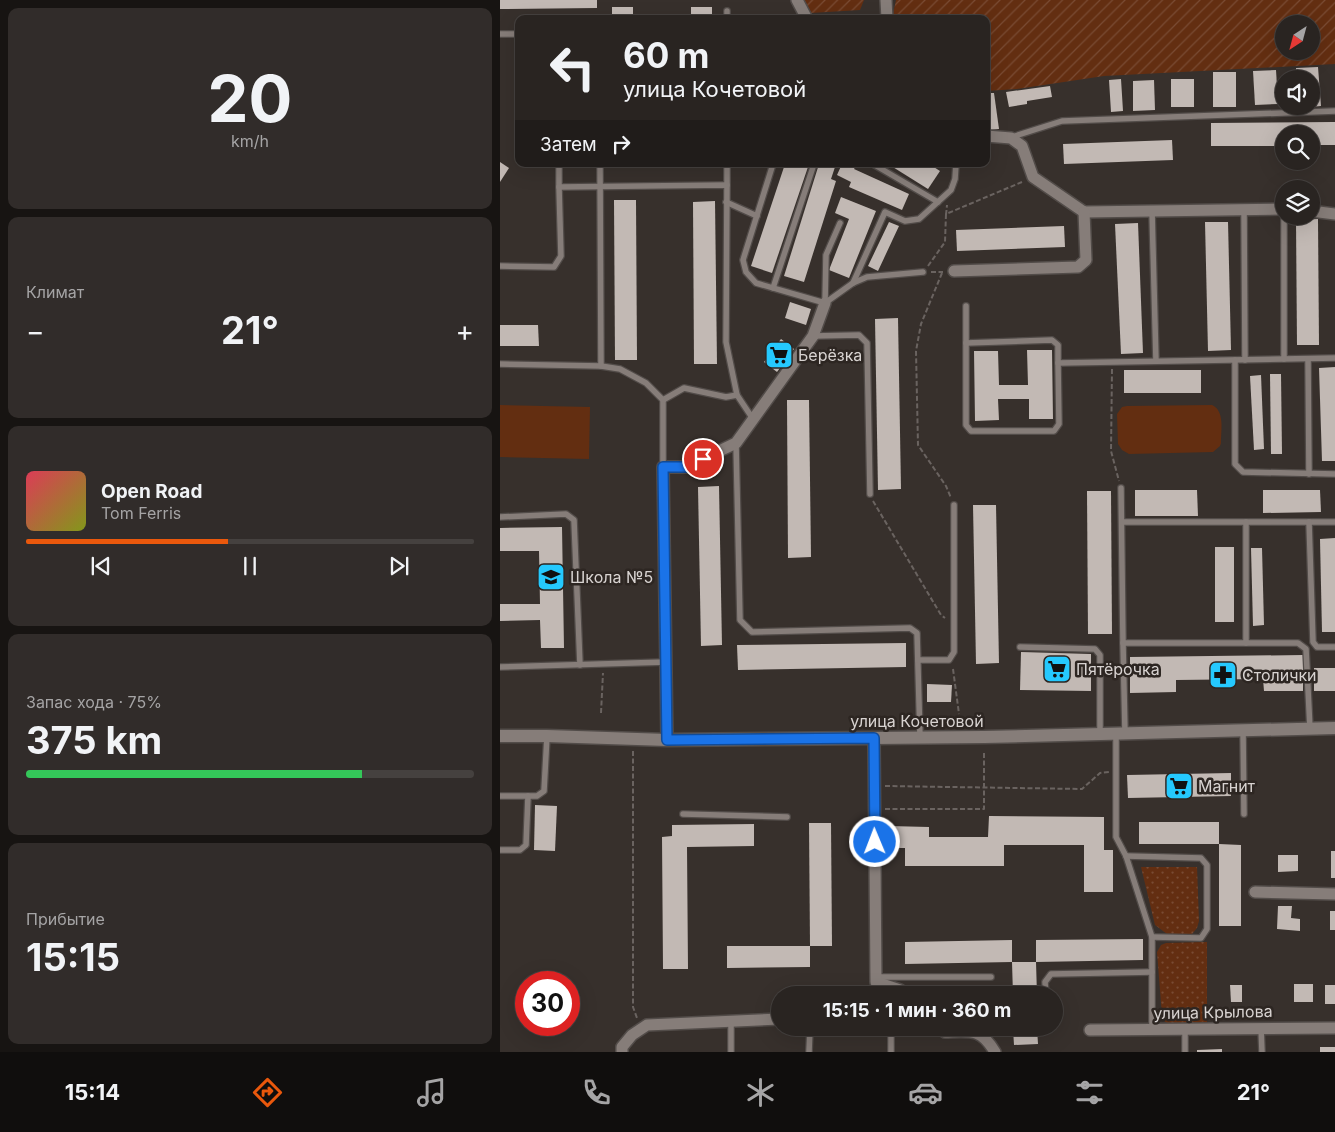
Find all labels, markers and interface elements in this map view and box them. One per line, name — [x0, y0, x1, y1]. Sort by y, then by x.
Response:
north arrow — [1275, 15, 1320, 60]
map controls — [1275, 15, 1320, 225]
text: 60 m — [623, 34, 710, 76]
icon: left — [540, 35, 605, 100]
text: 20 — [208, 59, 292, 138]
button: sound — [1275, 70, 1320, 115]
text: улица Кочетовой — [623, 76, 806, 102]
button: search — [1275, 125, 1320, 170]
icon: right — [607, 130, 635, 158]
text: km/h — [231, 131, 269, 151]
text: Затем — [540, 133, 597, 156]
button: layers — [1275, 180, 1320, 225]
text: Климат — [26, 282, 84, 302]
text: 21° — [221, 307, 279, 353]
text: − — [26, 314, 45, 348]
text: + — [455, 314, 474, 348]
supermarket icon: Берёзка — [764, 340, 794, 370]
place label: Берёзка — [798, 345, 862, 365]
pin — [682, 438, 724, 480]
icon: arrive — [689, 445, 717, 473]
text: Open Road — [101, 480, 202, 503]
text: Tom Ferris — [101, 503, 181, 523]
icon: previous — [87, 552, 115, 580]
icon: pause — [236, 552, 264, 580]
icon: next — [385, 552, 413, 580]
school or university icon: Школа №5 — [536, 562, 566, 592]
place label: Школа №5 — [570, 567, 653, 587]
supermarket icon: Пятёрочка — [1042, 654, 1072, 684]
place label: Пятёрочка — [1076, 659, 1160, 679]
pharmacy icon: Столички — [1208, 660, 1238, 690]
place label: Столички — [1242, 665, 1317, 685]
text: Запас хода · 75% — [26, 692, 162, 712]
street label: улица Кочетовой — [850, 711, 984, 731]
text: 375 km — [26, 717, 162, 763]
supermarket icon: Магнит — [1164, 771, 1194, 801]
place label: Магнит — [1198, 776, 1256, 796]
position arrow — [848, 815, 900, 867]
text: Прибытие — [26, 909, 105, 929]
text: 15:15 — [26, 934, 120, 980]
speed limit sign: 30 — [515, 971, 580, 1036]
text: 15:15 · 1 мин · 360 m — [823, 999, 1011, 1022]
street label: улица Крылова — [1153, 1001, 1273, 1023]
icon: directions — [250, 1075, 285, 1110]
icon: music — [414, 1075, 449, 1110]
icon: phone — [579, 1075, 614, 1110]
icon: climate — [743, 1075, 778, 1110]
icon: car — [908, 1075, 943, 1110]
icon: filters — [1072, 1075, 1107, 1110]
text: 15:14 — [65, 1079, 120, 1105]
text: 21° — [1237, 1079, 1270, 1105]

